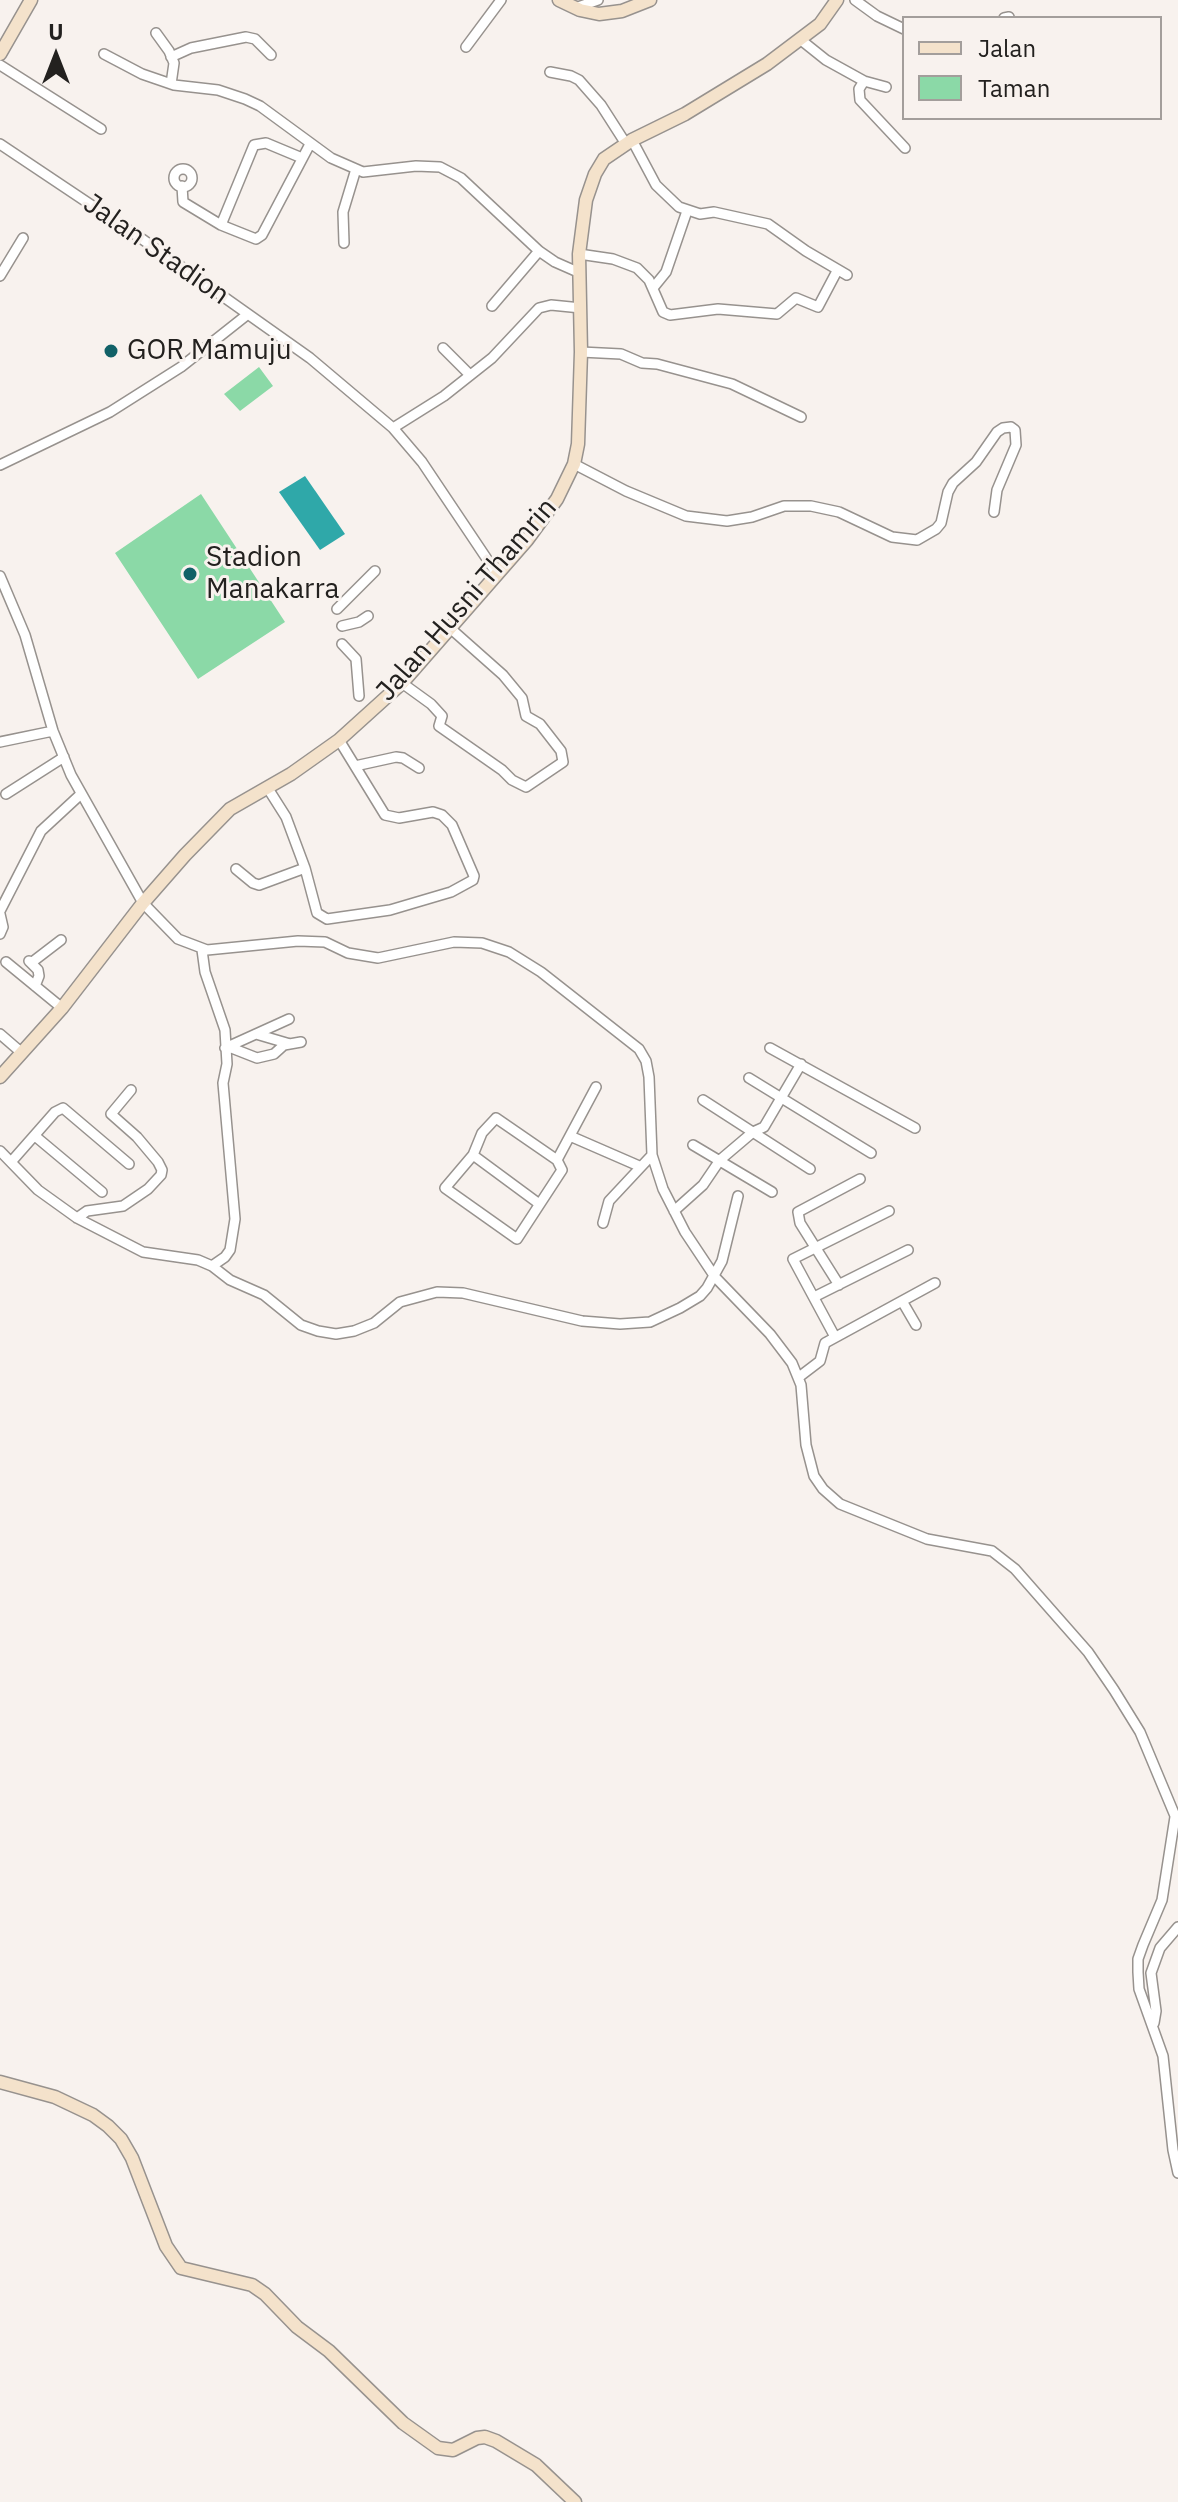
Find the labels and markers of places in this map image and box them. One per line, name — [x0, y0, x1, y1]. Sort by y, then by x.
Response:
place label: GOR Mamuju — [127, 334, 292, 368]
marker: GOR Mamuju — [102, 342, 120, 360]
place label: Stadion Manakarra — [206, 541, 340, 607]
marker: Stadion Manakarra — [181, 565, 199, 583]

